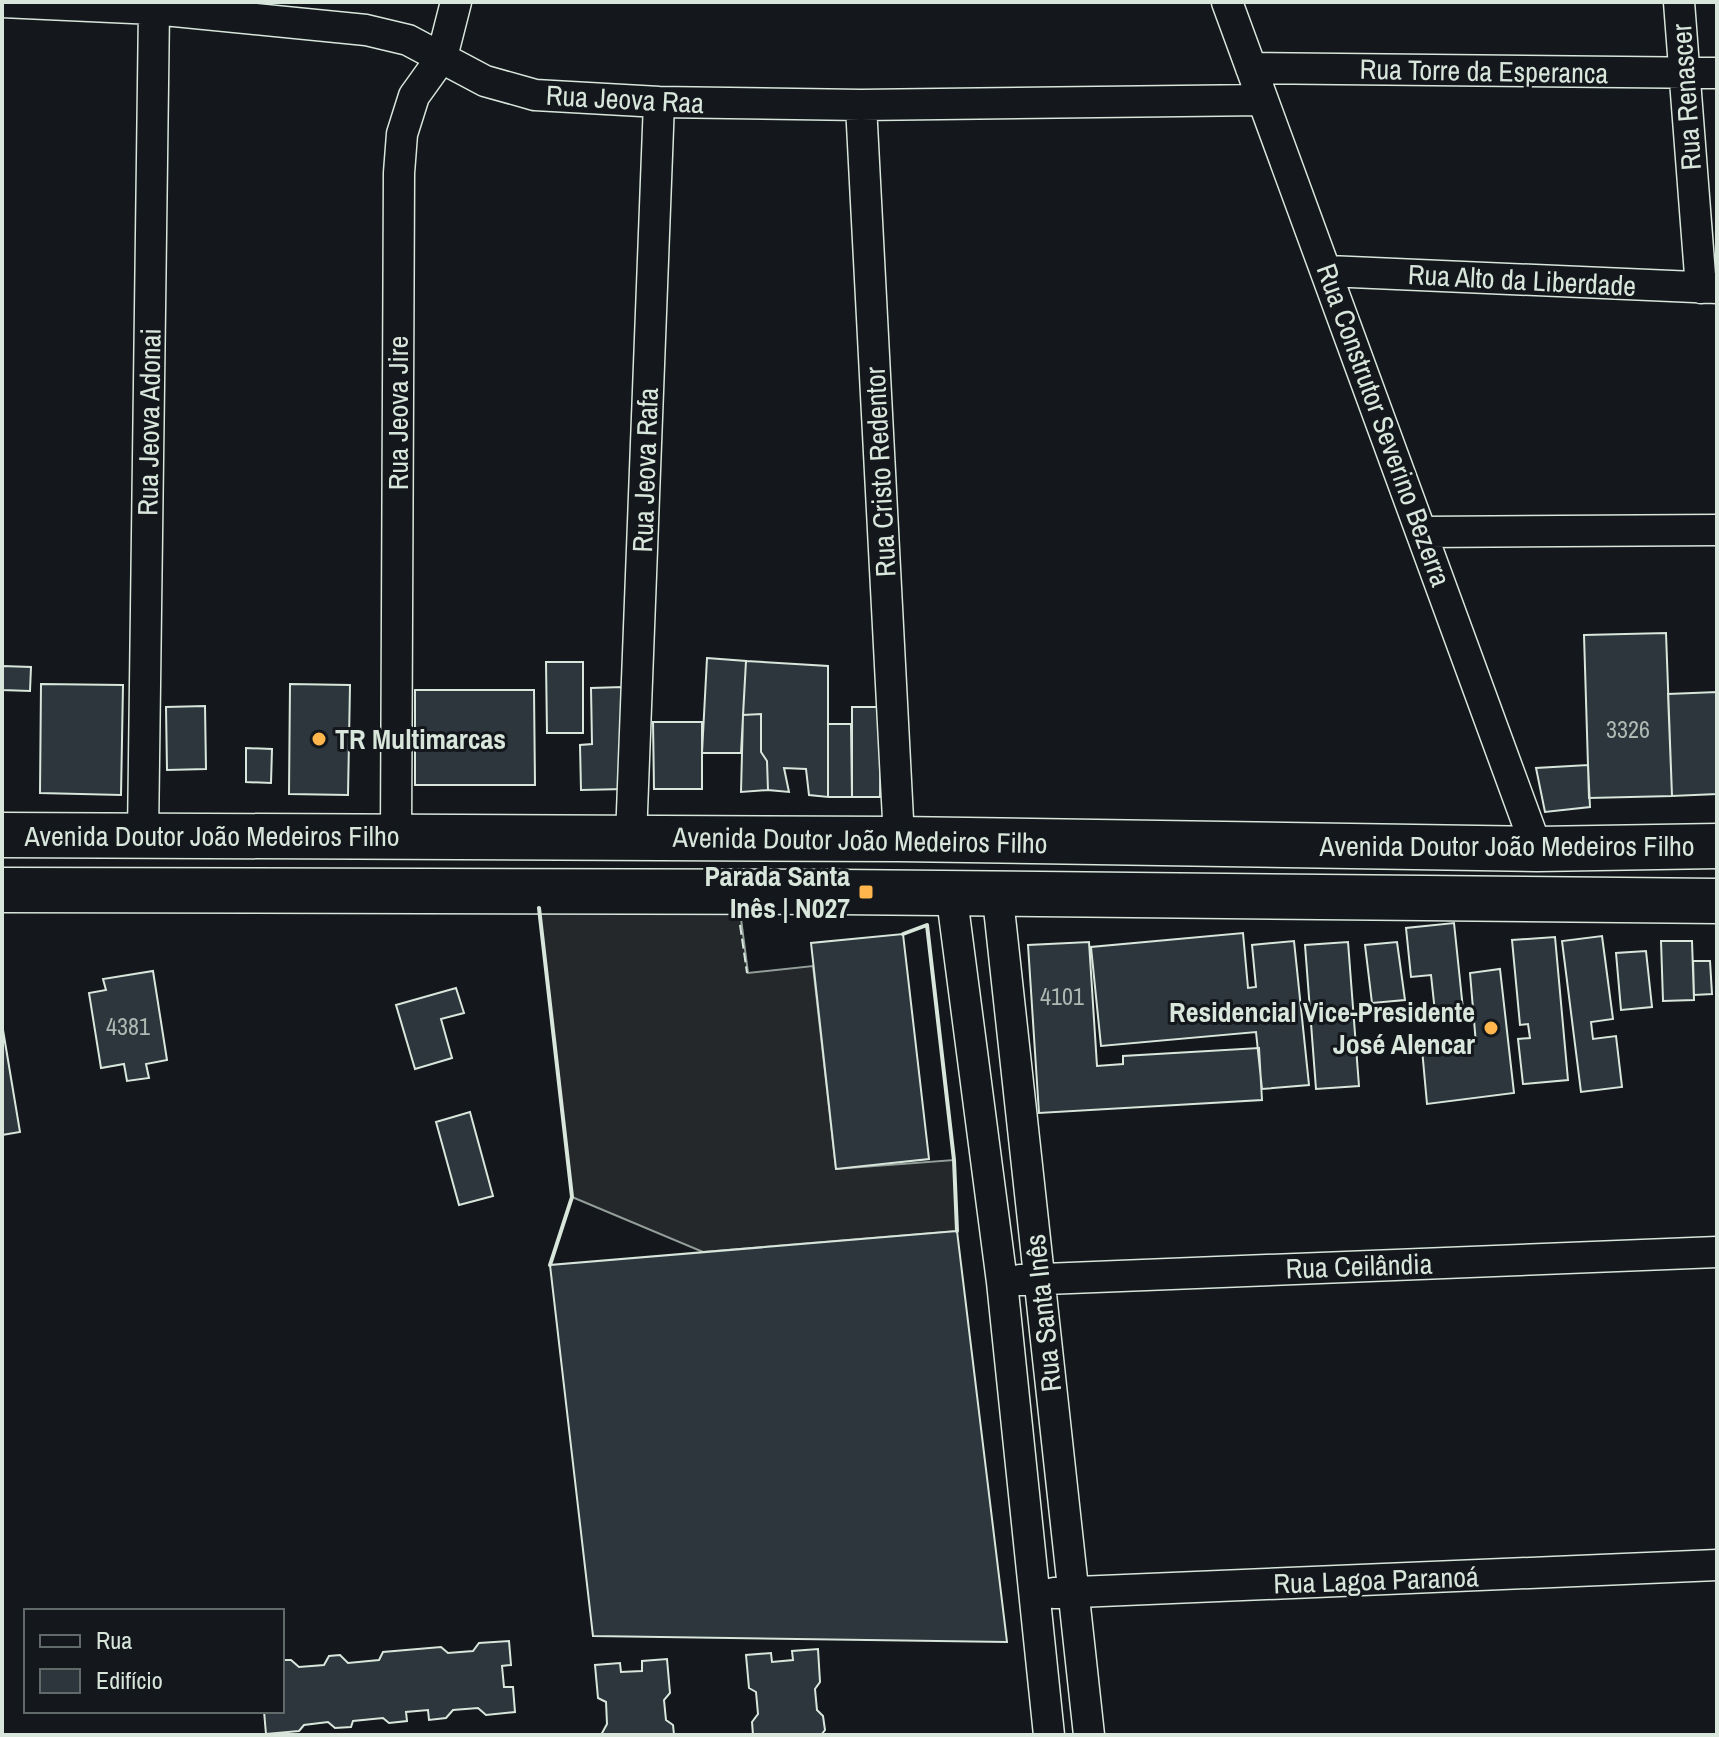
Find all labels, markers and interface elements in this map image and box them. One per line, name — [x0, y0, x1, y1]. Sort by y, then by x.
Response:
street label: Rua Renascer — [1662, 22, 1710, 172]
street label: Rua Torre da Esperanca — [1359, 50, 1609, 92]
street label: Rua Jeova Raa — [545, 76, 705, 122]
street label: Rua Alto da Liberdade — [1407, 255, 1637, 305]
street label: Rua Construtor Severino Bezerra — [1308, 258, 1460, 592]
street label: Rua Jeova Adonai — [128, 328, 170, 516]
street label: Rua Jeova Jire — [379, 336, 417, 490]
street label: Rua Cristo Redentor — [855, 366, 904, 578]
street label: Rua Jeova Rafa — [623, 387, 667, 553]
house number: 3326 — [1606, 713, 1650, 745]
place label: TR Multimarcas — [335, 720, 506, 758]
marker: TR Multimarcas — [310, 730, 328, 748]
street label: Avenida Doutor João Medeiros Filho — [24, 817, 399, 855]
street label: Avenida Doutor João Medeiros Filho — [671, 818, 1048, 862]
street label: Avenida Doutor João Medeiros Filho — [1319, 827, 1694, 865]
place label: Parada Santa Inês | N027 — [705, 857, 850, 927]
marker: Parada Santa Inês | N027 — [857, 883, 875, 901]
house number: 4101 — [1040, 980, 1084, 1012]
place label: Residencial Vice-Presidente José Alencar — [1169, 993, 1475, 1063]
house number: 4381 — [106, 1010, 150, 1042]
marker: Residencial Vice-Presidente José Alencar — [1482, 1019, 1500, 1037]
street label: Rua Santa Inês — [1016, 1232, 1070, 1394]
street label: Rua Ceilândia — [1285, 1244, 1433, 1288]
street label: Rua Lagoa Paranoá — [1273, 1557, 1480, 1603]
legend — [24, 1609, 284, 1713]
text: Rua — [96, 1624, 132, 1656]
text: Edifício — [96, 1664, 163, 1696]

